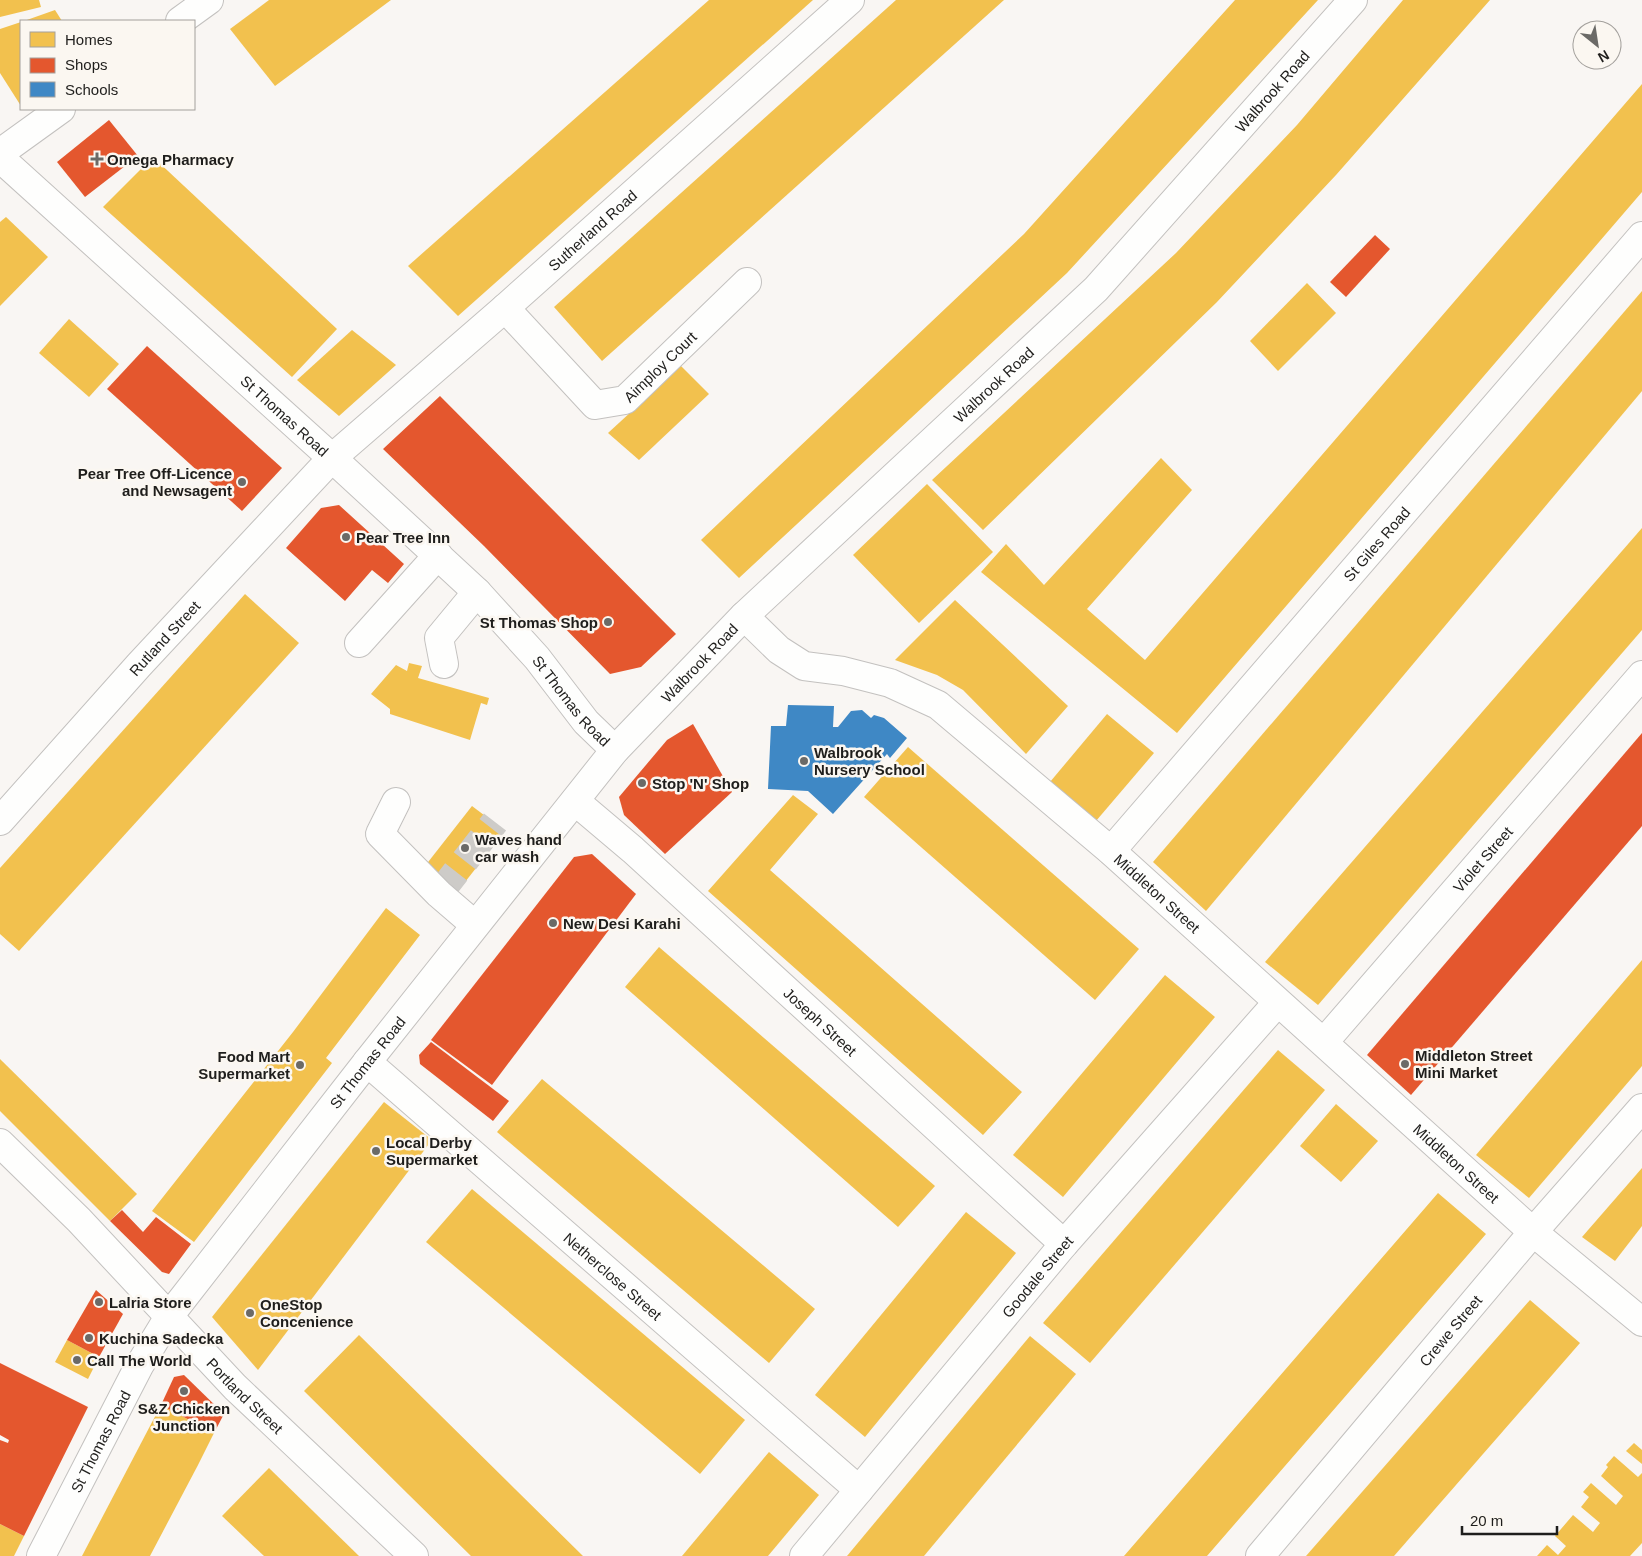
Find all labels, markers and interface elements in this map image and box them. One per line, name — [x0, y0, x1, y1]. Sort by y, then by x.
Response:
legend — [20, 20, 195, 110]
north arrow — [1572, 20, 1622, 70]
text: Homes — [65, 31, 113, 48]
street label: Walbrook Road — [1231, 47, 1313, 135]
text: N — [1595, 47, 1612, 66]
text: Shops — [65, 56, 108, 73]
text: Schools — [65, 81, 118, 98]
place label: Omega Pharmacy — [107, 151, 234, 168]
marker: Omega Pharmacy — [91, 153, 103, 165]
street label: Sutherland Road — [545, 186, 640, 274]
street label: Aimploy Court — [620, 327, 700, 405]
street label: Walbrook Road — [950, 343, 1037, 426]
street label: St Thomas Road — [238, 371, 332, 459]
place label: Pear Tree Off-Licence and Newsagent — [78, 465, 232, 499]
marker: Pear Tree Off-Licence and Newsagent — [236, 476, 248, 488]
street label: St Giles Road — [1340, 503, 1413, 584]
place label: Pear Tree Inn — [356, 529, 450, 546]
marker: Pear Tree Inn — [340, 531, 352, 543]
street label: Rutland Street — [125, 596, 204, 679]
place label: St Thomas Shop — [480, 614, 598, 631]
marker: St Thomas Shop — [602, 616, 614, 628]
street label: Walbrook Road — [657, 620, 741, 706]
street label: St Thomas Road — [529, 652, 614, 749]
place label: Walbrook Nursery School — [814, 744, 925, 778]
marker: Walbrook Nursery School — [798, 755, 810, 767]
place label: Stop 'N' Shop — [652, 775, 749, 792]
marker: Stop 'N' Shop — [636, 777, 648, 789]
street label: Violet Street — [1449, 822, 1516, 895]
place label: Waves hand car wash — [475, 831, 562, 865]
marker: Waves hand car wash — [459, 842, 471, 854]
street label: Middleton Street — [1111, 850, 1204, 936]
place label: New Desi Karahi — [563, 915, 681, 932]
marker: New Desi Karahi — [547, 917, 559, 929]
street label: Joseph Street — [781, 984, 861, 1059]
street label: St Thomas Road — [326, 1013, 409, 1112]
place label: Middleton Street Mini Market — [1415, 1047, 1533, 1081]
place label: Food Mart Supermarket — [198, 1048, 290, 1082]
marker: Middleton Street Mini Market — [1399, 1058, 1411, 1070]
marker: Food Mart Supermarket — [294, 1059, 306, 1071]
street label: Middleton Street — [1410, 1120, 1503, 1206]
place label: Local Derby Supermarket — [386, 1134, 478, 1168]
marker: Local Derby Supermarket — [370, 1145, 382, 1157]
street label: Netherclose Street — [560, 1229, 666, 1324]
street label: Goodale Street — [998, 1231, 1076, 1321]
street label: Crewe Street — [1415, 1291, 1485, 1369]
place label: Lalria Store — [109, 1294, 192, 1311]
marker: Lalria Store — [93, 1296, 105, 1308]
place label: OneStop Concenience — [260, 1296, 353, 1330]
marker: OneStop Concenience — [244, 1307, 256, 1319]
place label: Kuchina Sadecka — [99, 1330, 224, 1347]
marker: Kuchina Sadecka — [83, 1332, 95, 1344]
place label: Call The World — [87, 1352, 192, 1369]
marker: Call The World — [71, 1354, 83, 1366]
street label: Portland Street — [204, 1354, 287, 1437]
marker: S&Z Chicken Junction — [178, 1385, 190, 1397]
street label: St Thomas Road — [67, 1388, 133, 1495]
place label: S&Z Chicken Junction — [138, 1400, 230, 1434]
scale bar — [1462, 1504, 1557, 1536]
text: 20 m — [1470, 1512, 1503, 1529]

